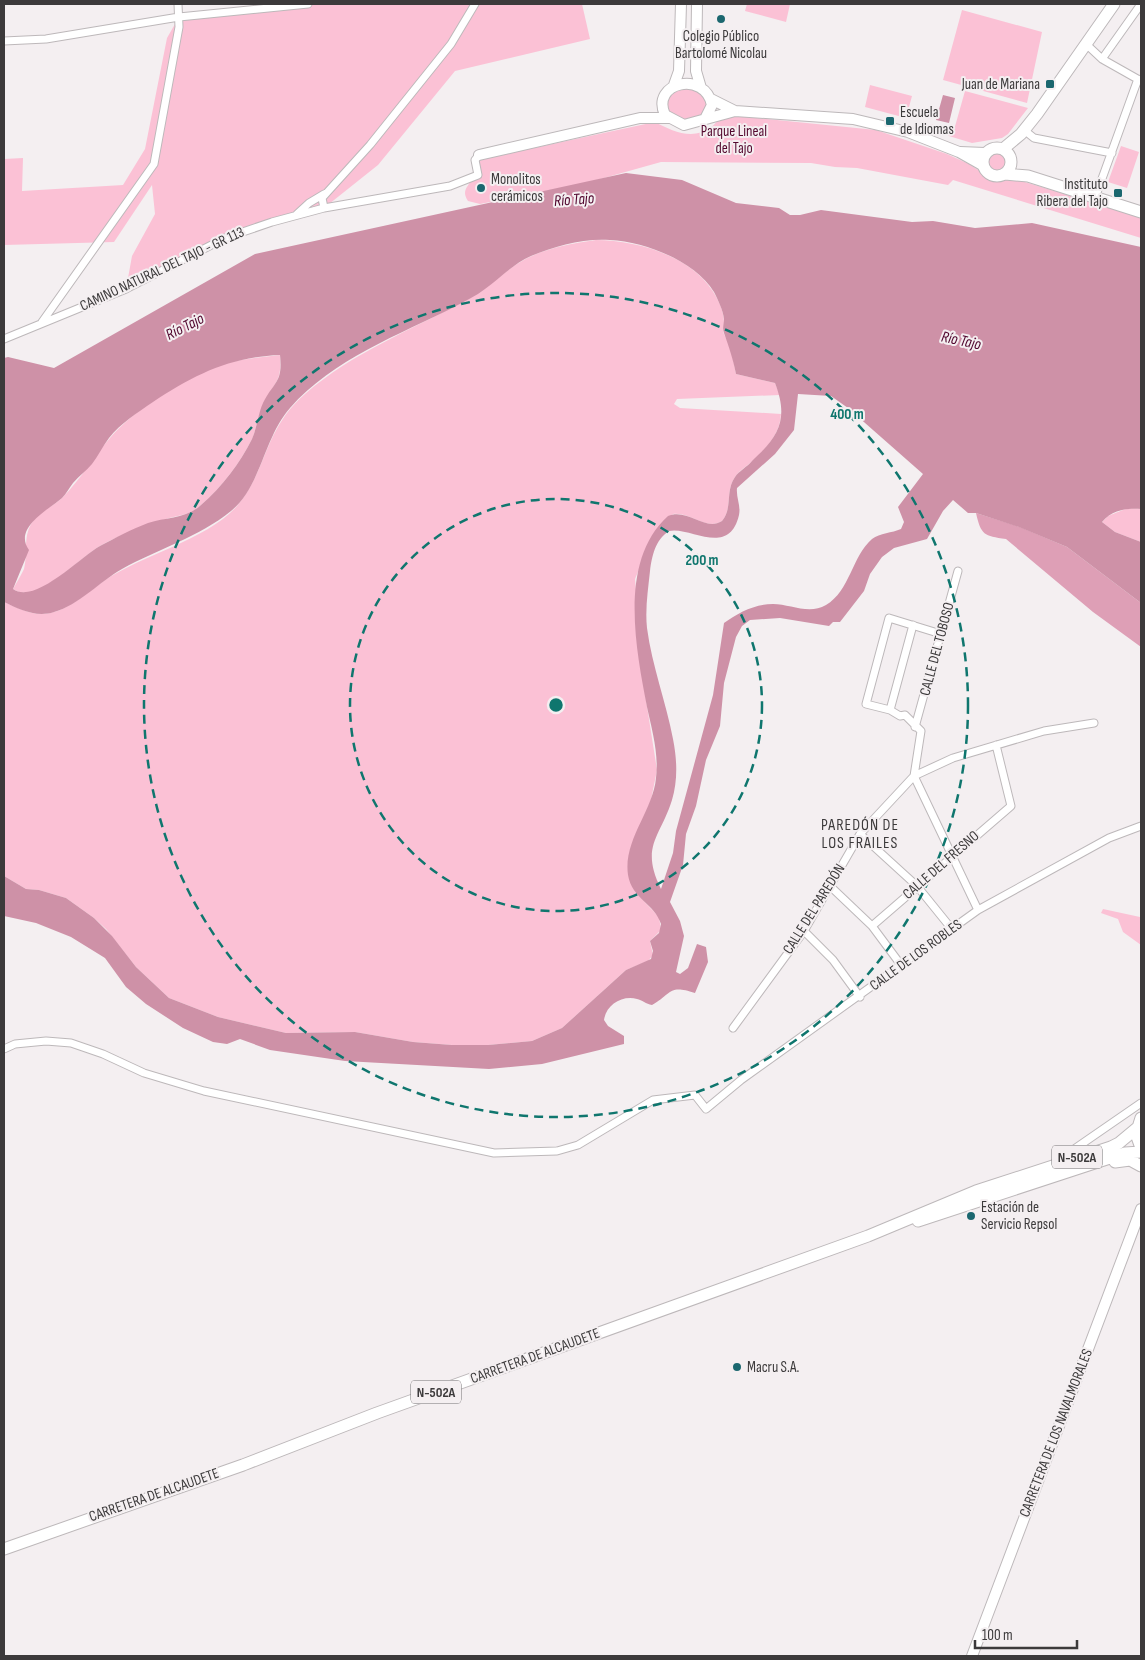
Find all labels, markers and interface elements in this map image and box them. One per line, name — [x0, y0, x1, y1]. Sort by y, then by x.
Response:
marker: Colegio Público Bartolomé Nicolau — [715, 13, 727, 25]
place label: Colegio Público Bartolomé Nicolau — [675, 27, 767, 63]
place label: Juan de Mariana — [961, 75, 1040, 94]
marker: Juan de Mariana — [1044, 78, 1056, 90]
place label: Escuela de Idiomas — [900, 103, 954, 139]
marker: Escuela de Idiomas — [884, 115, 896, 127]
park label: Parque Lineal del Tajo — [701, 122, 767, 158]
place label: Monolitos cerámicos — [491, 170, 543, 206]
place label: Instituto Ribera del Tajo — [1037, 175, 1108, 211]
marker: Monolitos cerámicos — [475, 182, 487, 194]
marker: Instituto Ribera del Tajo — [1112, 187, 1124, 199]
water label: Río Tajo — [553, 189, 595, 211]
street label: CAMINO NATURAL DEL TAJO - GR 113 — [77, 223, 247, 315]
water label: Río Tajo — [163, 309, 208, 345]
water label: Río Tajo — [939, 328, 983, 355]
text: 400 m — [830, 405, 864, 424]
text: 200 m — [685, 551, 719, 570]
street label: CALLE DEL TOBOSO — [915, 600, 959, 698]
centre of rings — [547, 696, 565, 714]
district label: PAREDÓN DE LOS FRAILES — [821, 816, 899, 853]
street label: CALLE DEL FRESNO — [899, 827, 983, 903]
street label: CALLE DEL PAREDÓN — [779, 860, 849, 958]
street label: CALLE DE LOS ROBLES — [866, 915, 966, 995]
road number: N-502A — [1052, 1146, 1102, 1168]
place label: Estación de Servicio Repsol — [981, 1198, 1057, 1234]
marker: Estación de Servicio Repsol — [965, 1210, 977, 1222]
street label: CARRETERA DE ALCAUDETE — [468, 1324, 602, 1388]
street label: CARRETERA DE LOS NAVALMORALES — [1015, 1346, 1097, 1520]
place label: Macru S.A. — [747, 1358, 799, 1377]
marker: Macru S.A. — [731, 1361, 743, 1373]
road number: N-502A — [411, 1380, 461, 1404]
street label: CARRETERA DE ALCAUDETE — [87, 1464, 221, 1526]
scale bar — [975, 1618, 1078, 1650]
text: 100 m — [982, 1626, 1013, 1645]

